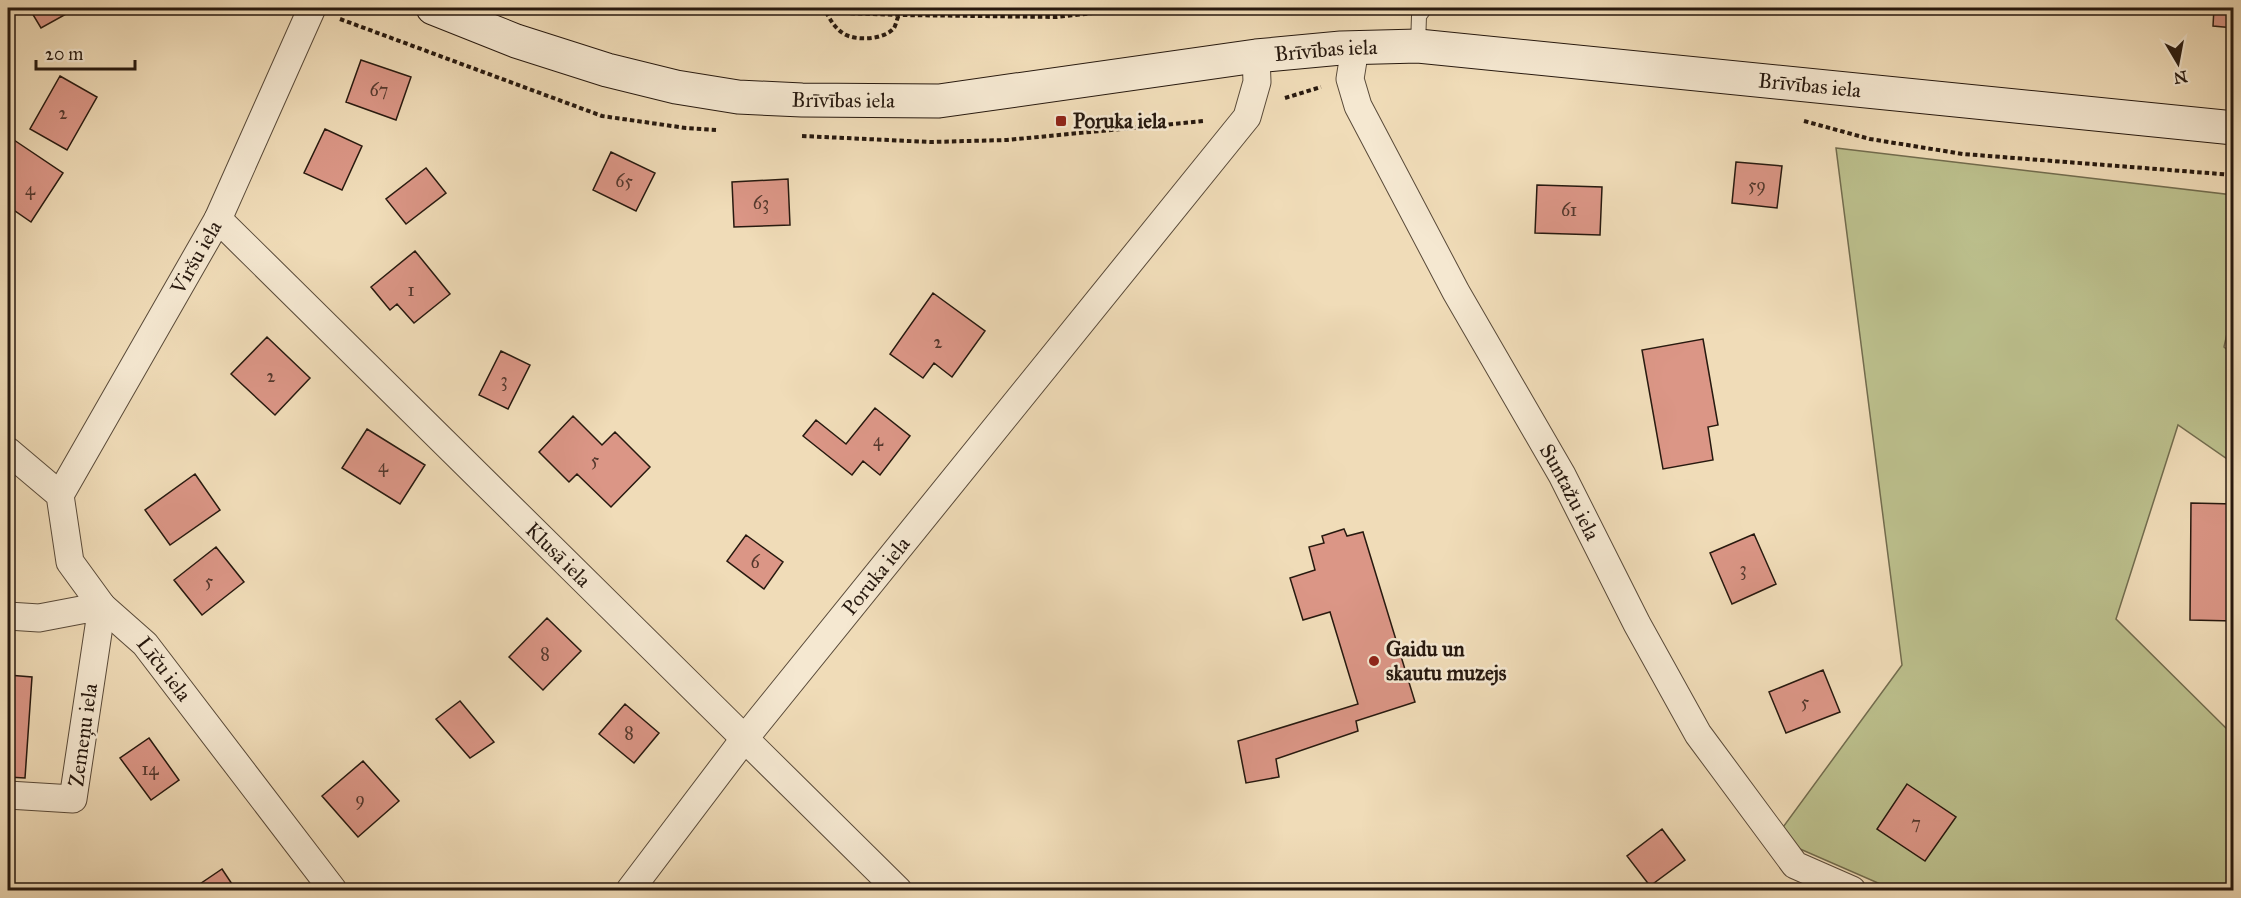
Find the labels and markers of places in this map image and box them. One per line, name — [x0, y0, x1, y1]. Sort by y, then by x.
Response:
place label: Poruka iela — [1073, 108, 1168, 134]
marker: Poruka iela — [1054, 114, 1068, 128]
place label: Gaidu un skautu muzejs — [1386, 636, 1507, 686]
marker: Gaidu un skautu muzejs — [1367, 654, 1381, 668]

